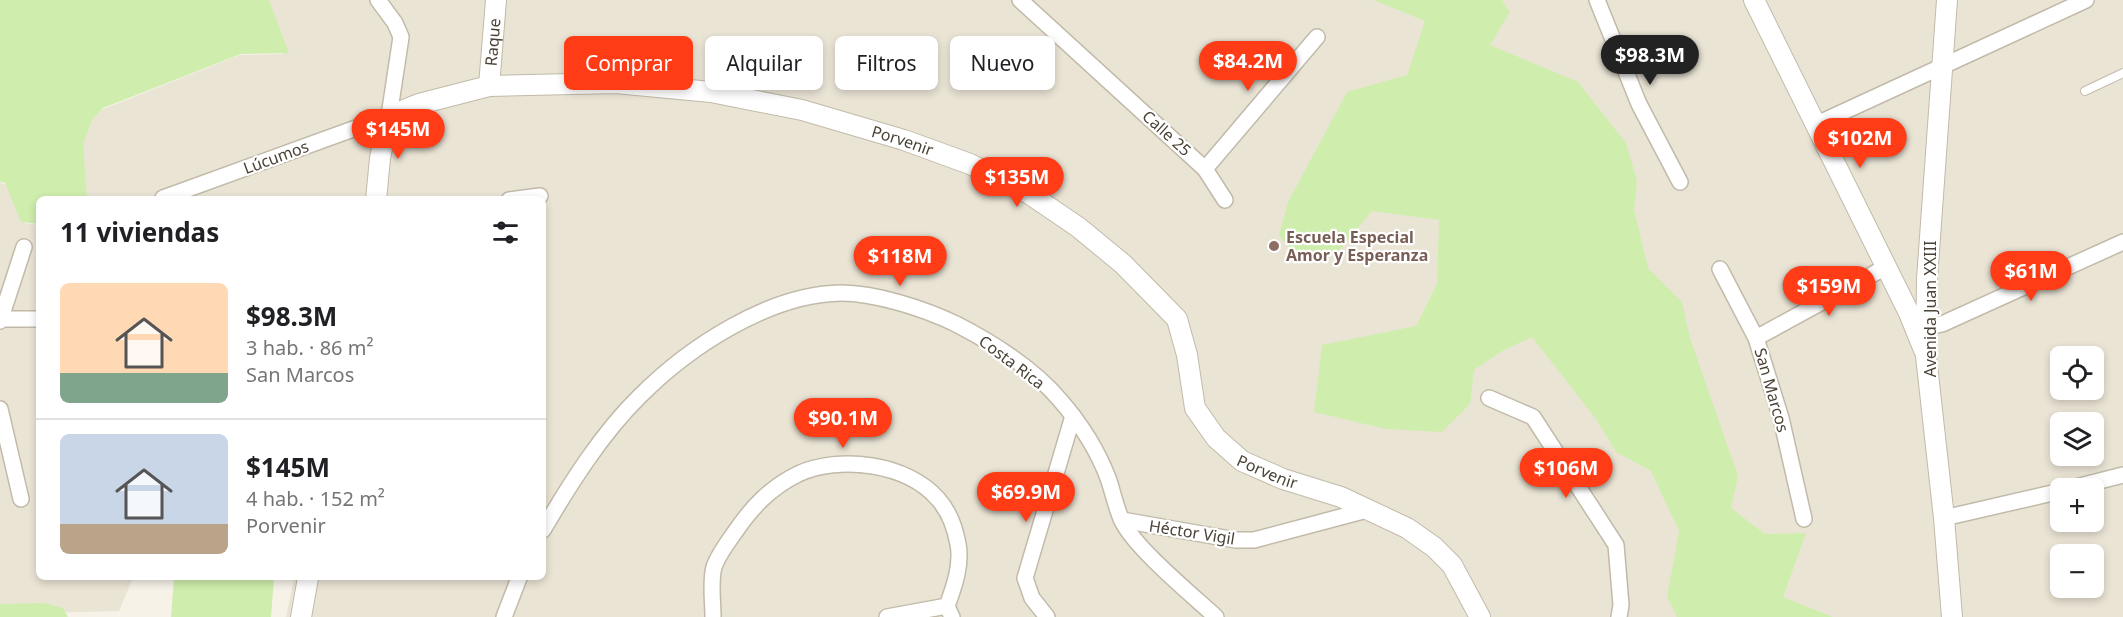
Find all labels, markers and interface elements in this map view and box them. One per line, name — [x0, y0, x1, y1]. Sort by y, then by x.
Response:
street label: Raque — [480, 17, 505, 67]
pin: $98.3M — [1601, 35, 1699, 86]
chip: Comprar — [564, 36, 693, 90]
chip: Alquilar — [705, 36, 823, 90]
chip: Filtros — [835, 36, 938, 90]
chip: Nuevo — [950, 36, 1055, 90]
pin: $84.2M — [1199, 41, 1297, 92]
text: $98.3M — [1615, 41, 1685, 68]
text: $84.2M — [1213, 47, 1283, 74]
street label: Calle 25 — [1138, 105, 1196, 161]
pin: $145M — [356, 109, 440, 160]
text: $145M — [366, 115, 430, 142]
pin: $102M — [1818, 118, 1902, 169]
street label: Porvenir — [869, 120, 937, 161]
text: $102M — [1828, 124, 1892, 151]
street label: Lúcumos — [240, 135, 312, 179]
pin: $135M — [975, 157, 1059, 208]
text: $135M — [985, 163, 1049, 190]
text: 11 viviendas — [60, 214, 219, 250]
icon: filters — [489, 216, 522, 249]
place label: Escuela Especial Amor y Esperanza — [1286, 226, 1428, 266]
pin: $118M — [858, 236, 942, 287]
marker: Escuela Especial Amor y Esperanza — [1267, 239, 1281, 253]
street label: Avenida Juan XXIII — [1919, 241, 1941, 377]
text: $118M — [868, 242, 932, 269]
pin: $61M — [1995, 251, 2067, 302]
text: $61M — [2004, 257, 2058, 284]
pin: $159M — [1787, 266, 1871, 317]
text: $159M — [1797, 272, 1861, 299]
text: $98.3M — [246, 298, 337, 334]
icon: home — [108, 307, 180, 379]
street label: Costa Rica — [975, 330, 1049, 394]
text: 3 hab. · 86 m² — [246, 334, 373, 361]
street label: San Marcos — [1749, 345, 1795, 435]
map controls — [2050, 346, 2104, 598]
button: locate — [2050, 346, 2104, 400]
text: San Marcos — [246, 361, 354, 388]
pin: $90.1M — [794, 398, 892, 449]
text: $90.1M — [808, 404, 878, 431]
button: layers — [2050, 412, 2104, 466]
pin: $106M — [1524, 448, 1608, 499]
text: $145M — [246, 449, 330, 485]
street label: Porvenir — [1234, 449, 1301, 494]
text: $106M — [1534, 454, 1598, 481]
icon: home — [108, 458, 180, 530]
pin: $69.9M — [977, 472, 1075, 523]
text: $69.9M — [991, 478, 1061, 505]
button: + — [2050, 478, 2104, 532]
text: 4 hab. · 152 m² — [246, 485, 385, 512]
text: Porvenir — [246, 512, 326, 539]
street label: Héctor Vigil — [1148, 514, 1236, 550]
button: − — [2050, 544, 2104, 598]

